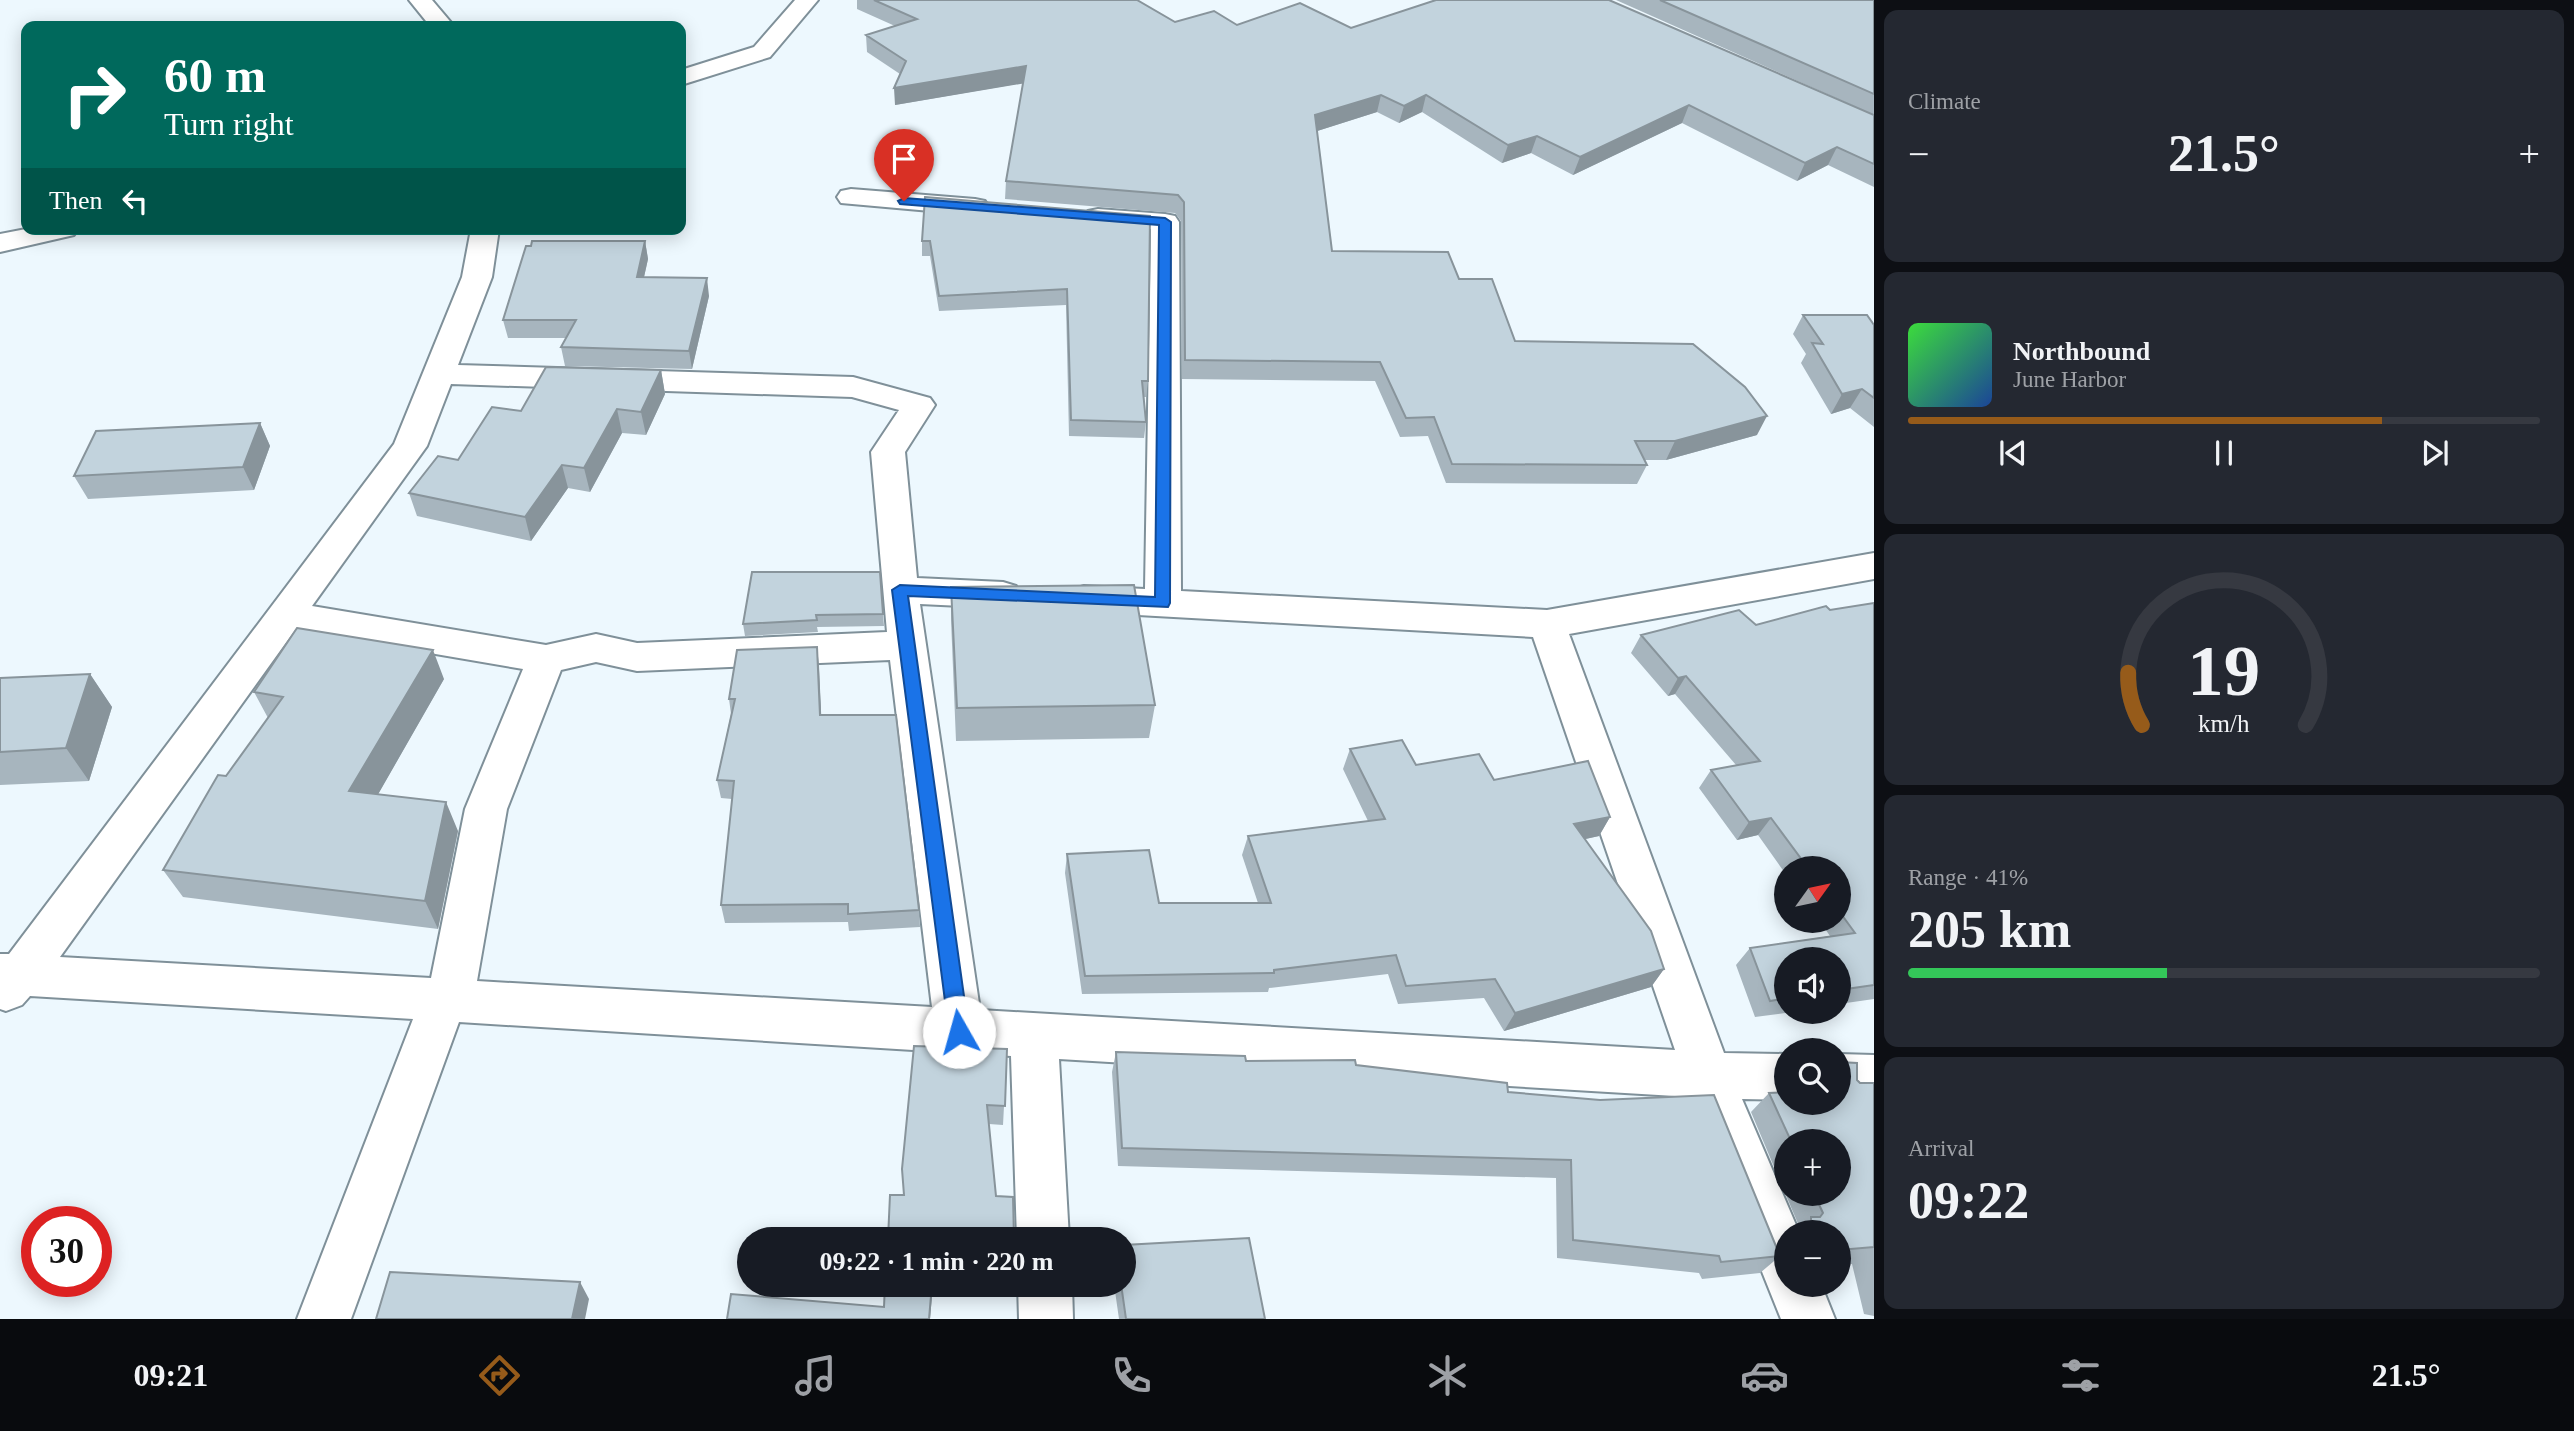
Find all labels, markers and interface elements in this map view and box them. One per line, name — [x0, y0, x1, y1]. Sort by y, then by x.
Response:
text: 60 m — [164, 48, 266, 103]
icon: right — [49, 49, 140, 140]
text: Climate — [1908, 89, 1981, 114]
text: Turn right — [164, 106, 294, 142]
text: 21.5° — [2168, 125, 2280, 182]
pin — [874, 129, 934, 201]
text: − — [1908, 133, 1929, 175]
text: + — [2519, 133, 2540, 175]
icon: arrive — [885, 140, 923, 178]
icon: left — [116, 182, 154, 220]
text: Then — [49, 186, 102, 215]
text: Northbound — [2013, 337, 2150, 366]
text: June Harbor — [2013, 367, 2126, 392]
icon: previous — [1994, 434, 2032, 472]
icon: pause — [2205, 434, 2243, 472]
icon: next — [2416, 434, 2454, 472]
text: 19 — [2188, 631, 2260, 712]
text: km/h — [2198, 710, 2250, 737]
north arrow — [1774, 856, 1852, 933]
map controls — [1774, 856, 1851, 1297]
text: Range · 41% — [1908, 865, 2028, 890]
text: 205 km — [1908, 901, 2071, 958]
button: sound — [1774, 947, 1851, 1024]
position arrow — [922, 995, 996, 1069]
button: search — [1774, 1038, 1851, 1115]
button: + — [1774, 1129, 1851, 1206]
text: Arrival — [1908, 1136, 1974, 1161]
text: 09:22 — [1908, 1172, 2029, 1229]
speed limit sign: 30 — [21, 1206, 112, 1297]
button: − — [1774, 1220, 1851, 1297]
text: 09:22 · 1 min · 220 m — [820, 1247, 1054, 1276]
icon: directions — [475, 1351, 524, 1400]
icon: music — [791, 1351, 840, 1400]
icon: phone — [1107, 1351, 1156, 1400]
icon: climate — [1423, 1351, 1472, 1400]
icon: car — [1740, 1351, 1789, 1400]
icon: filters — [2056, 1351, 2105, 1400]
text: 09:21 — [134, 1357, 208, 1393]
text: 21.5° — [2372, 1357, 2440, 1393]

